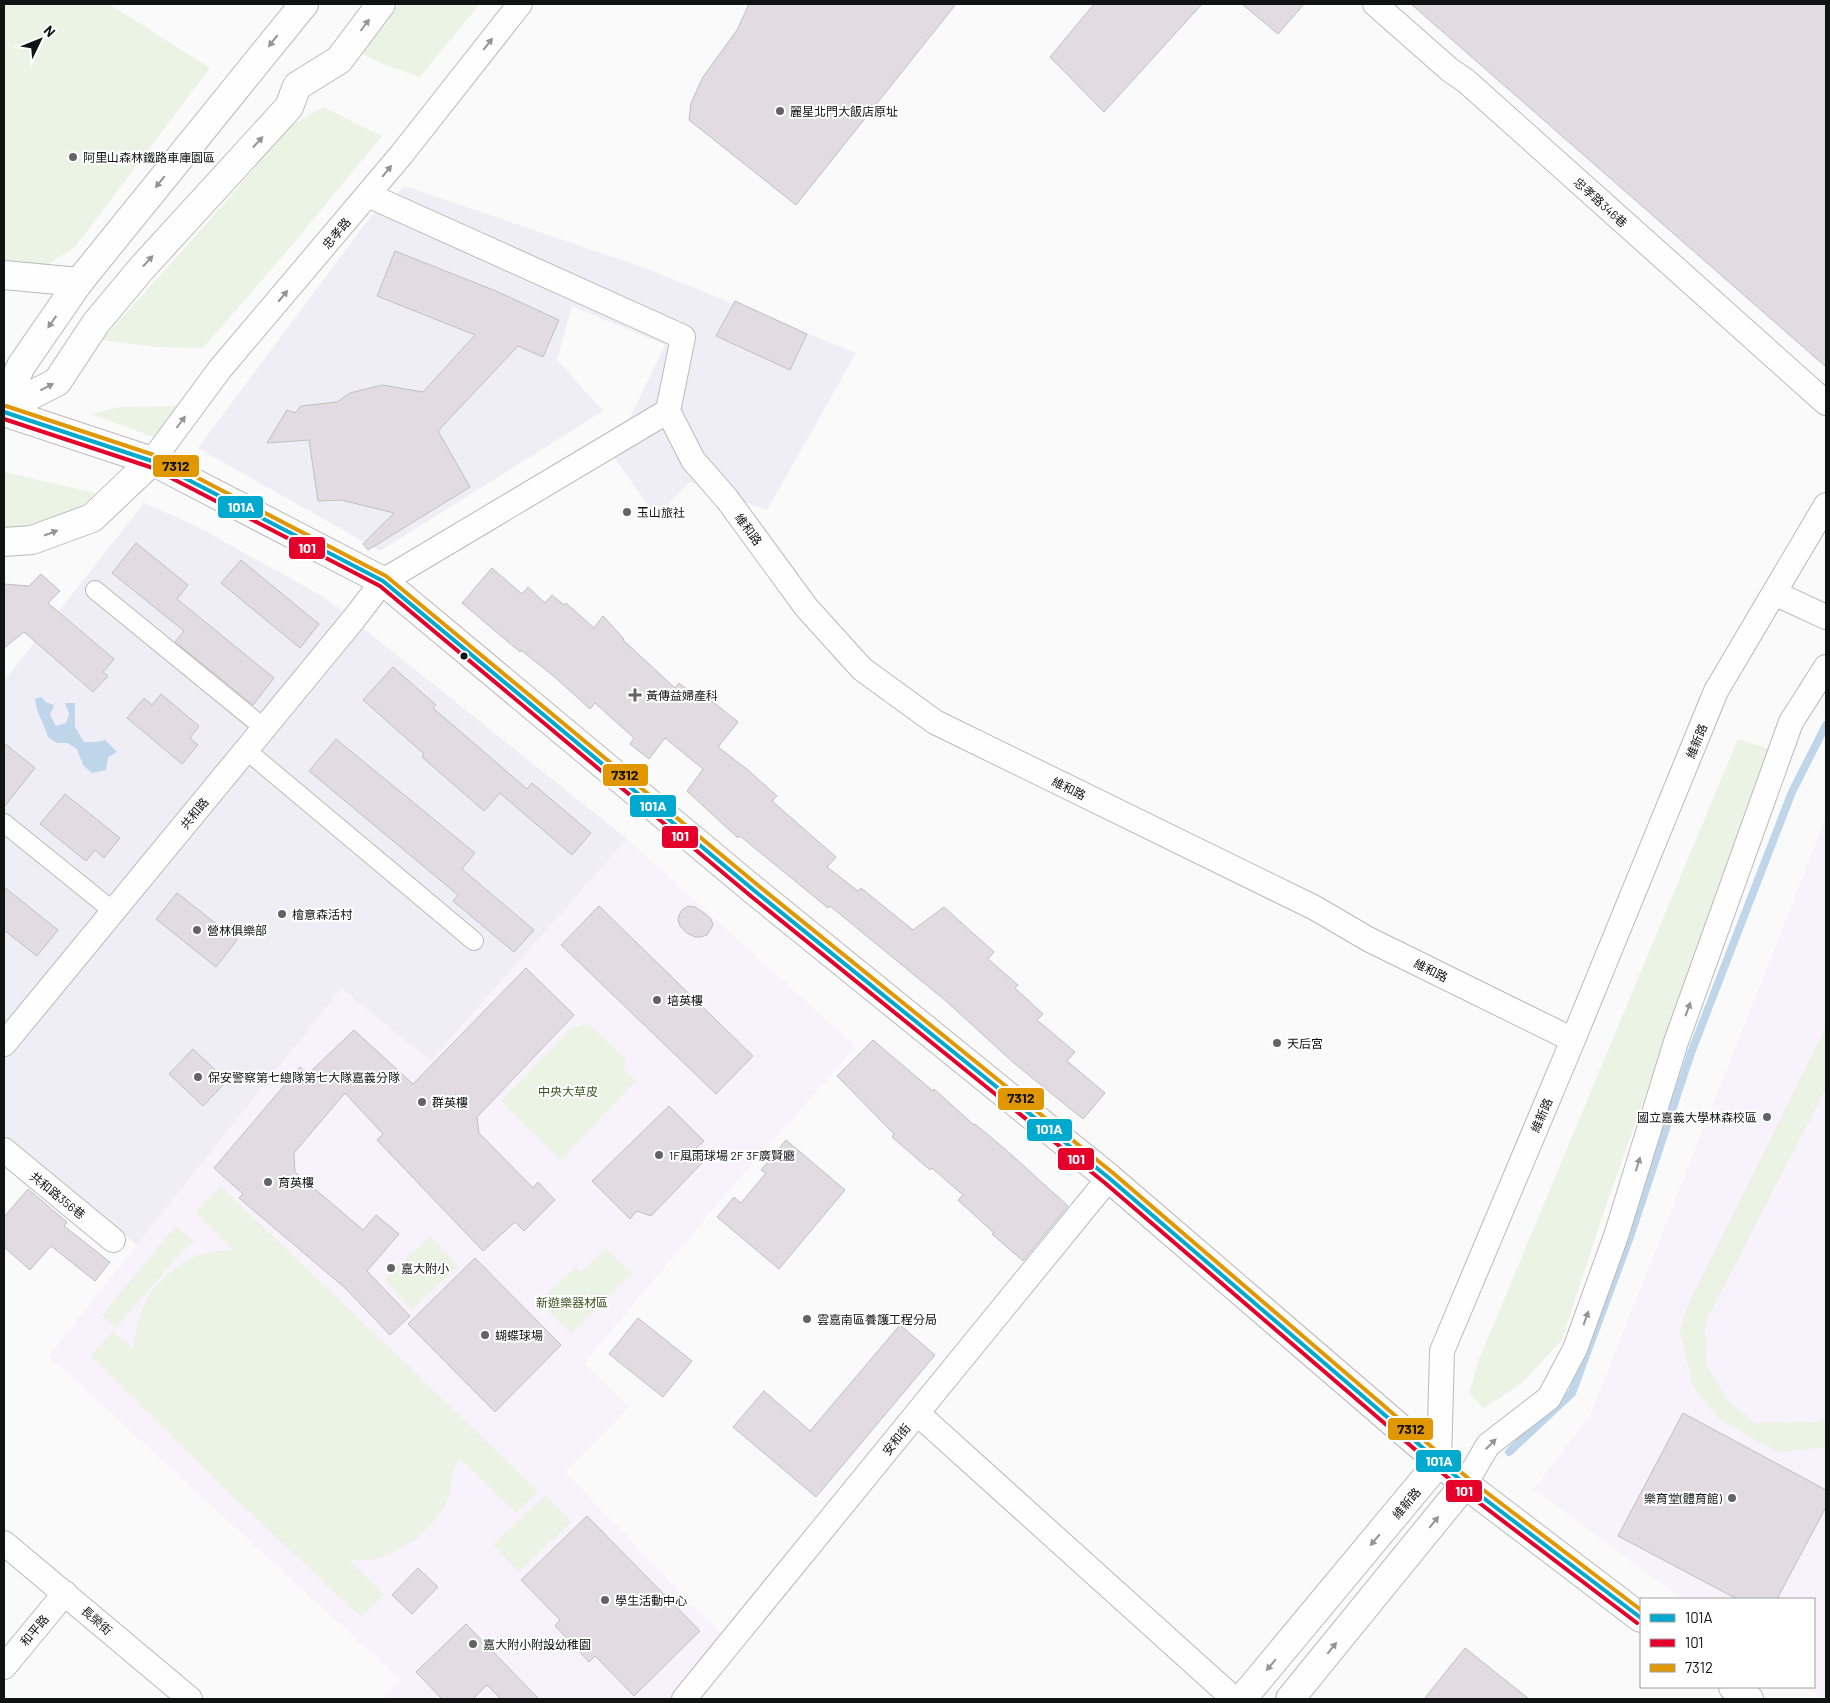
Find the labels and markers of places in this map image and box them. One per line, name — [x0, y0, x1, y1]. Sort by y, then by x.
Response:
place label: 麗星北門大飯店原址 — [790, 104, 898, 118]
marker: 麗星北門大飯店原址 — [774, 105, 786, 117]
place label: 阿里山森林鐵路車庫園區 — [83, 150, 215, 164]
marker: 阿里山森林鐵路車庫園區 — [67, 151, 79, 163]
place label: 玉山旅社 — [637, 505, 685, 519]
marker: 玉山旅社 — [621, 506, 633, 518]
unlabelled marker — [459, 651, 469, 661]
marker: 黃傳益婦產科 — [628, 688, 642, 702]
place label: 黃傳益婦產科 — [646, 688, 718, 702]
place label: 檜意森活村 — [292, 907, 353, 921]
marker: 檜意森活村 — [276, 908, 288, 920]
place label: 營林俱樂部 — [207, 923, 267, 937]
marker: 營林俱樂部 — [191, 924, 203, 936]
place label: 培英樓 — [667, 993, 703, 1007]
marker: 培英樓 — [651, 994, 663, 1006]
place label: 天后宮 — [1287, 1036, 1323, 1050]
marker: 天后宮 — [1271, 1037, 1283, 1049]
place label: 保安警察第七總隊第七大隊嘉義分隊 — [208, 1070, 400, 1084]
marker: 保安警察第七總隊第七大隊嘉義分隊 — [192, 1071, 204, 1083]
place label: 群英樓 — [432, 1095, 468, 1109]
marker: 群英樓 — [416, 1096, 428, 1108]
place label: 國立嘉義大學林森校區 — [1637, 1110, 1757, 1124]
marker: 國立嘉義大學林森校區 — [1761, 1111, 1773, 1123]
place label: 1F風雨球場 2F 3F廣賢廳 — [669, 1148, 795, 1162]
marker: 1F風雨球場 2F 3F廣賢廳 — [653, 1149, 665, 1161]
place label: 育英樓 — [278, 1175, 314, 1189]
marker: 育英樓 — [262, 1176, 274, 1188]
place label: 嘉大附小 — [401, 1261, 449, 1275]
marker: 嘉大附小 — [385, 1262, 397, 1274]
place label: 雲嘉南區養護工程分局 — [817, 1312, 937, 1326]
marker: 雲嘉南區養護工程分局 — [801, 1313, 813, 1325]
place label: 蝴蝶球場 — [495, 1328, 543, 1342]
marker: 蝴蝶球場 — [479, 1329, 491, 1341]
place label: 樂育堂(體育館) — [1644, 1491, 1723, 1505]
marker: 樂育堂(體育館) — [1726, 1492, 1738, 1504]
place label: 學生活動中心 — [615, 1593, 687, 1607]
marker: 學生活動中心 — [599, 1594, 611, 1606]
place label: 嘉大附小附設幼稚園 — [483, 1637, 591, 1651]
marker: 嘉大附小附設幼稚園 — [467, 1638, 479, 1650]

